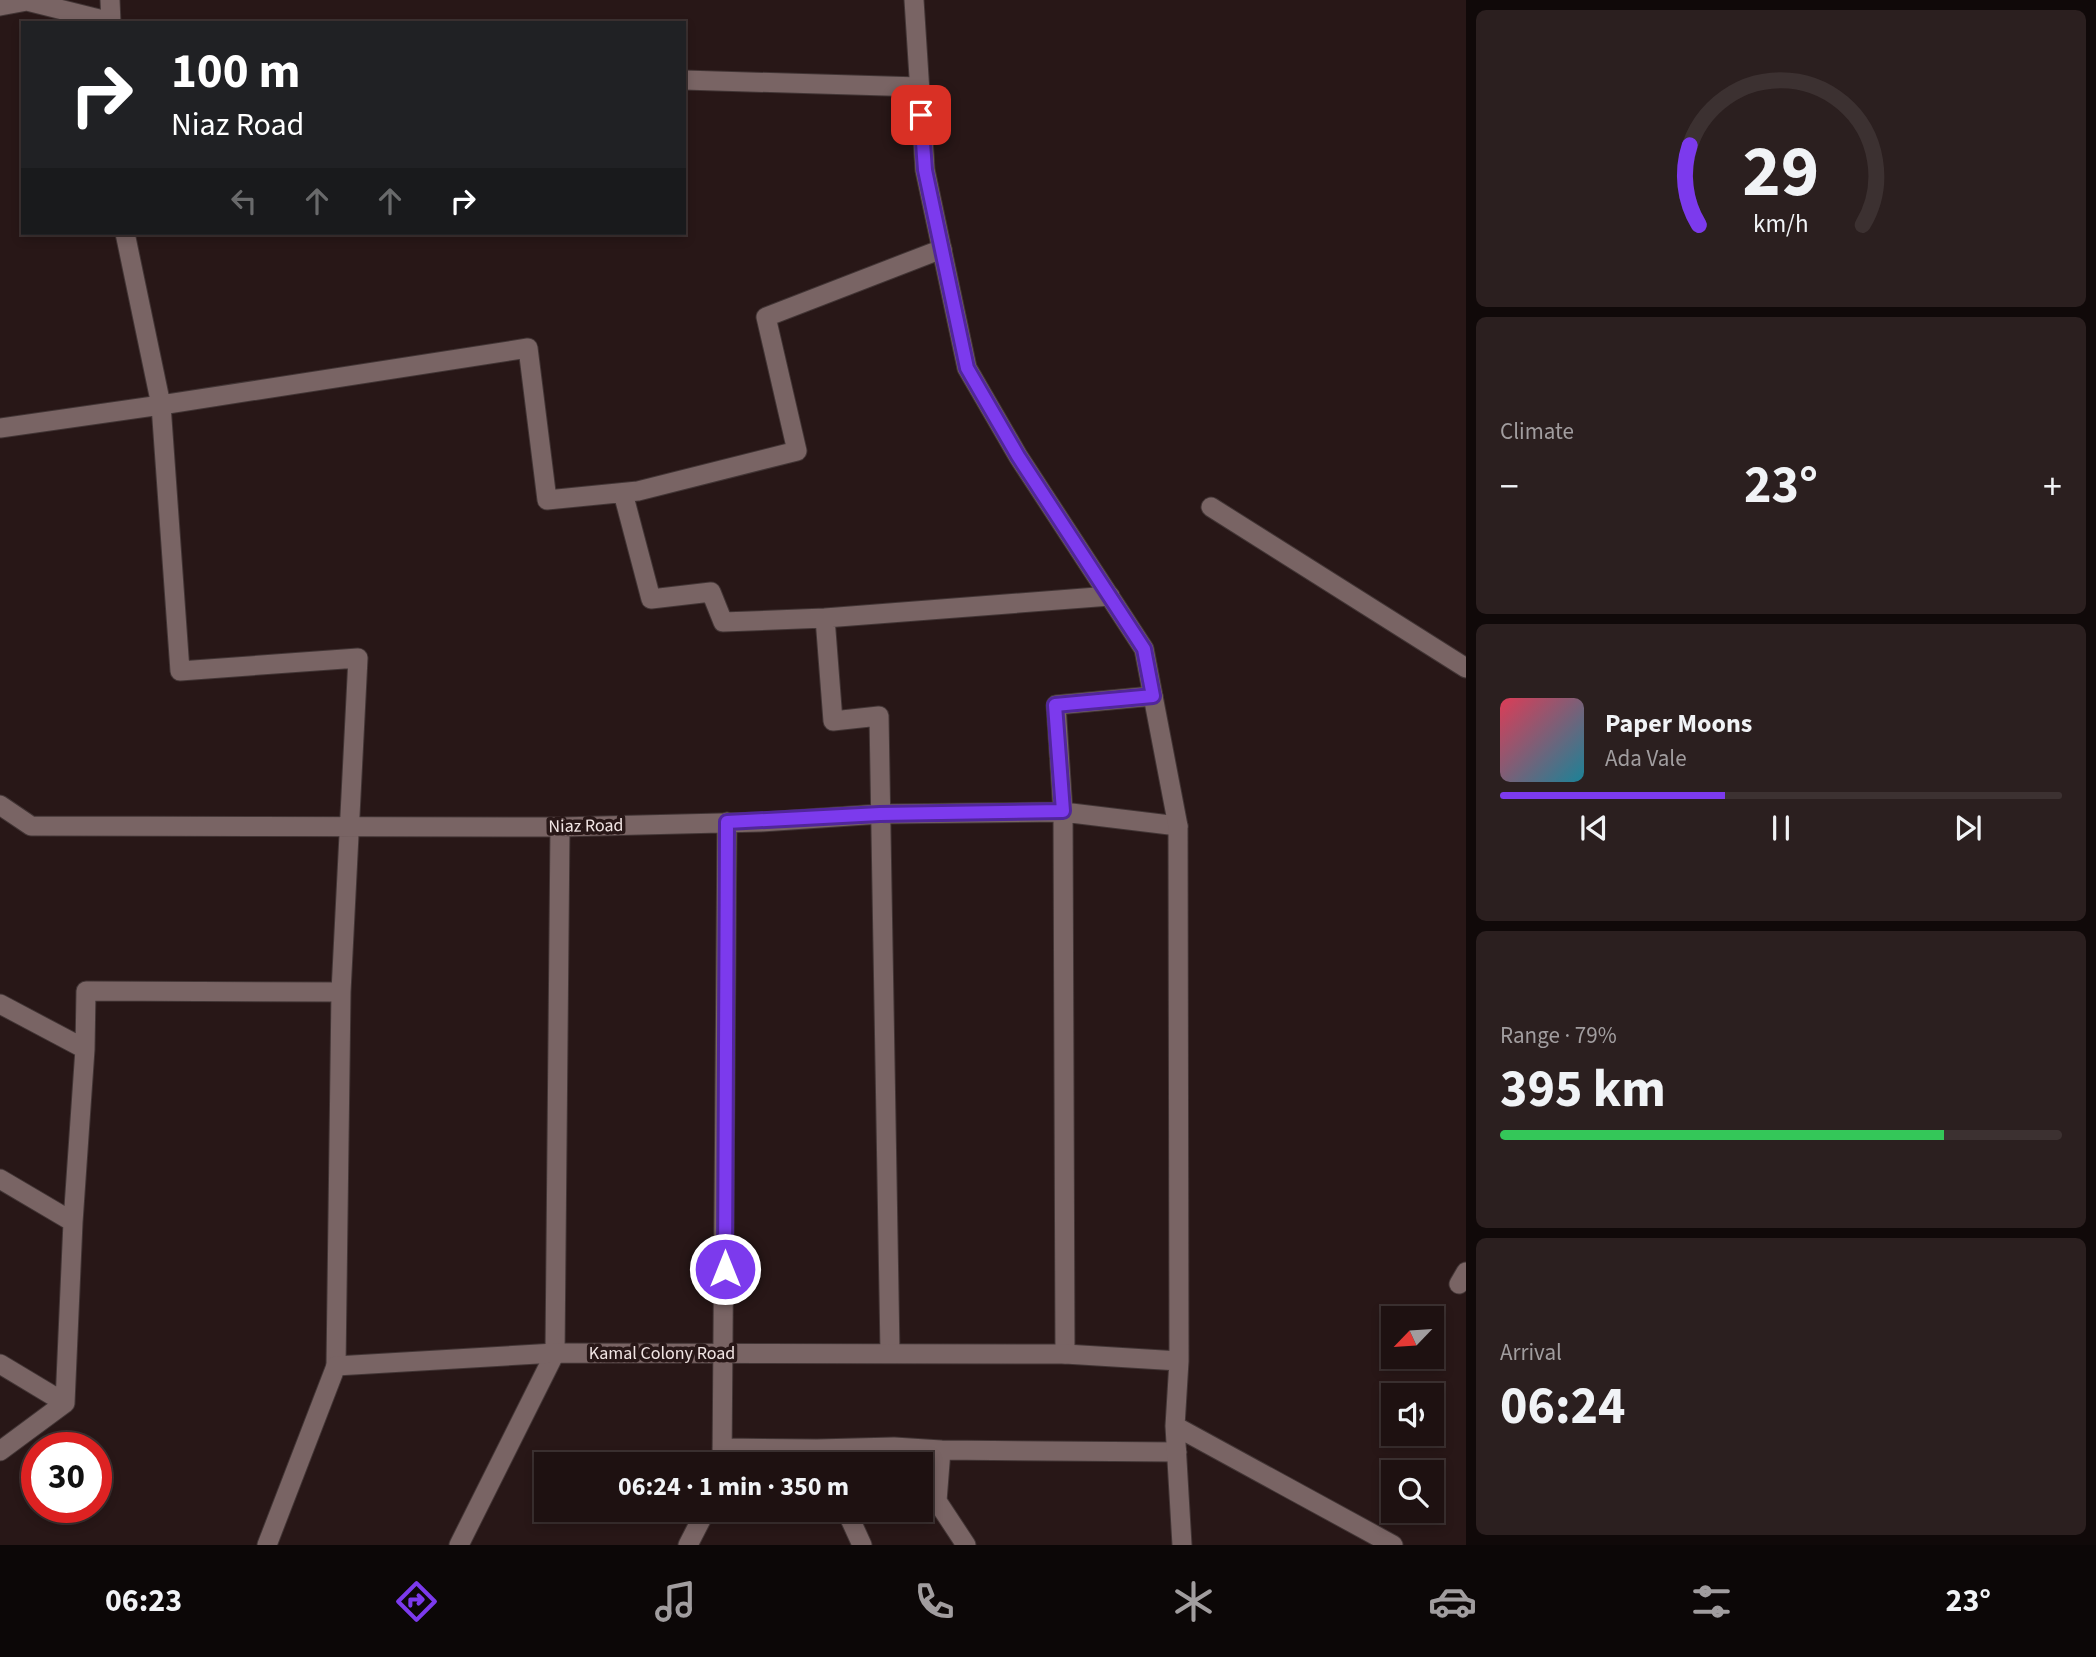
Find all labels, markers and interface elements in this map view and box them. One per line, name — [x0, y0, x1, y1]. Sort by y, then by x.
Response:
text: 100 m — [171, 37, 300, 107]
icon: right — [56, 49, 147, 140]
pin — [891, 85, 951, 145]
icon: arrive — [902, 96, 940, 134]
text: Niaz Road — [171, 102, 304, 148]
text: 29 — [1743, 120, 1819, 224]
icon: left — [225, 182, 263, 220]
icon: ahead — [298, 182, 336, 220]
icon: ahead — [371, 182, 409, 220]
icon: right — [444, 182, 482, 220]
text: km/h — [1753, 205, 1809, 241]
text: Climate — [1500, 415, 1574, 448]
text: 23° — [1744, 449, 1818, 523]
text: − — [1500, 460, 1519, 514]
text: + — [2043, 460, 2062, 514]
text: Paper Moons — [1605, 705, 1752, 742]
text: Ada Vale — [1605, 742, 1687, 775]
icon: previous — [1575, 809, 1613, 847]
icon: pause — [1762, 809, 1800, 847]
icon: next — [1949, 809, 1987, 847]
street label: Niaz Road — [548, 813, 624, 839]
text: Range · 79% — [1500, 1019, 1617, 1052]
text: 395 km — [1500, 1053, 1666, 1127]
position arrow — [688, 1232, 762, 1306]
north arrow — [1381, 1306, 1444, 1368]
map controls — [1381, 1306, 1444, 1523]
text: Arrival — [1500, 1336, 1562, 1369]
street label: Kamal Colony Road — [589, 1341, 735, 1366]
text: 06:24 — [1500, 1370, 1625, 1444]
button: sound — [1381, 1383, 1444, 1446]
speed limit sign: 30 — [21, 1432, 112, 1523]
button: search — [1381, 1460, 1444, 1523]
text: 06:24 · 1 min · 350 m — [618, 1468, 849, 1505]
icon: directions — [392, 1577, 441, 1626]
icon: music — [651, 1577, 700, 1626]
icon: phone — [910, 1577, 959, 1626]
icon: climate — [1169, 1577, 1218, 1626]
icon: car — [1428, 1577, 1477, 1626]
icon: filters — [1687, 1577, 1736, 1626]
text: 06:23 — [105, 1578, 182, 1624]
text: 23° — [1945, 1578, 1991, 1624]

